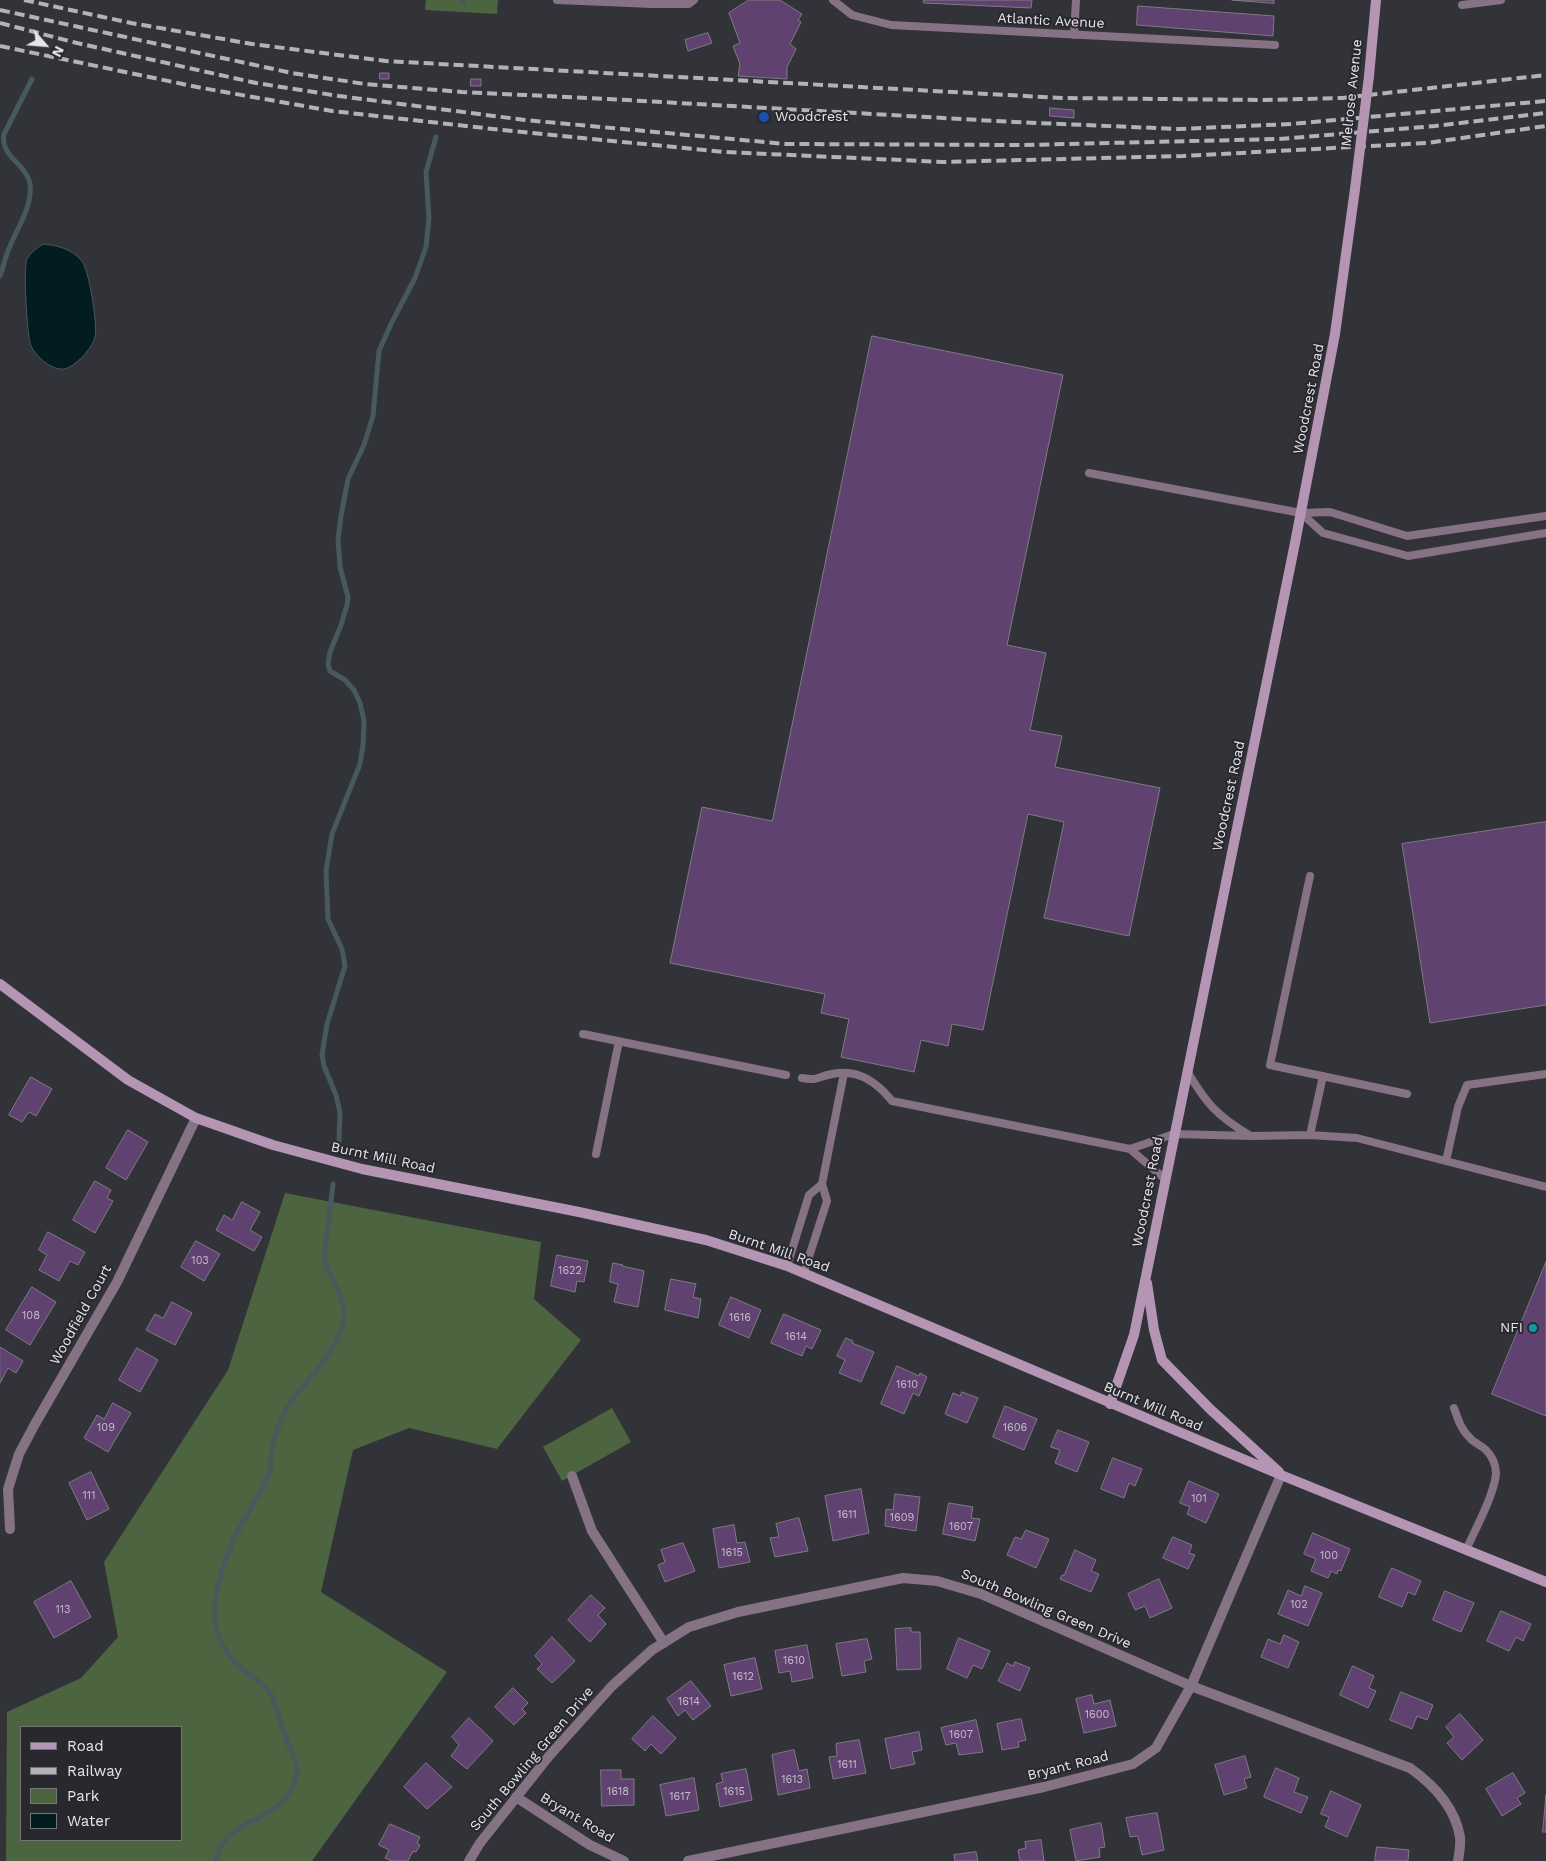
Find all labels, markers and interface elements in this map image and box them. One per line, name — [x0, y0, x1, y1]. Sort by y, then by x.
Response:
street label: Atlantic Avenue — [997, 10, 1105, 32]
north arrow — [20, 20, 70, 70]
street label: Melrose Avenue — [1338, 38, 1366, 148]
text: N — [49, 44, 68, 60]
place label: Woodcrest — [775, 109, 848, 125]
marker: Woodcrest — [757, 110, 771, 124]
street label: Woodcrest Road — [1290, 342, 1328, 456]
street label: Woodcrest Road — [1209, 739, 1249, 853]
street label: Woodcrest Road — [1129, 1135, 1167, 1249]
street label: Burnt Mill Road — [329, 1139, 437, 1177]
street label: Burnt Mill Road — [726, 1226, 832, 1276]
house number: 103 — [191, 1254, 209, 1268]
street label: Woodfield Court — [47, 1262, 115, 1368]
house number: 1622 — [558, 1264, 582, 1278]
house number: 108 — [22, 1309, 40, 1323]
house number: 1616 — [729, 1311, 751, 1325]
place label: NFI — [1500, 1320, 1523, 1336]
marker: NFI — [1527, 1322, 1539, 1334]
house number: 1614 — [785, 1330, 807, 1344]
house number: 1610 — [896, 1378, 918, 1392]
street label: Burnt Mill Road — [1101, 1379, 1205, 1435]
house number: 109 — [97, 1421, 115, 1435]
house number: 1606 — [1003, 1421, 1027, 1435]
house number: 111 — [83, 1489, 95, 1503]
house number: 101 — [1191, 1492, 1207, 1506]
house number: 1611 — [837, 1508, 857, 1522]
house number: 1609 — [890, 1511, 914, 1525]
house number: 1607 — [949, 1520, 973, 1534]
house number: 1615 — [721, 1546, 743, 1560]
house number: 100 — [1320, 1549, 1338, 1563]
street label: South Bowling Green Drive — [958, 1565, 1134, 1653]
house number: 102 — [1290, 1598, 1308, 1612]
house number: 113 — [56, 1603, 70, 1617]
house number: 1610 — [783, 1654, 805, 1668]
house number: 1612 — [732, 1670, 754, 1684]
street label: South Bowling Green Drive — [467, 1683, 597, 1835]
house number: 1614 — [678, 1695, 700, 1709]
house number: 1600 — [1085, 1708, 1109, 1722]
legend — [20, 1726, 182, 1841]
house number: 1607 — [949, 1728, 973, 1742]
text: Road — [67, 1737, 104, 1755]
street label: Bryant Road — [1026, 1748, 1110, 1784]
house number: 1611 — [837, 1758, 857, 1772]
text: Railway — [67, 1762, 122, 1780]
house number: 1613 — [781, 1773, 803, 1787]
house number: 1618 — [607, 1785, 629, 1799]
house number: 1615 — [723, 1785, 745, 1799]
text: Park — [67, 1787, 99, 1805]
street label: Bryant Road — [537, 1789, 617, 1847]
house number: 1617 — [669, 1790, 691, 1804]
text: Water — [67, 1812, 110, 1830]

